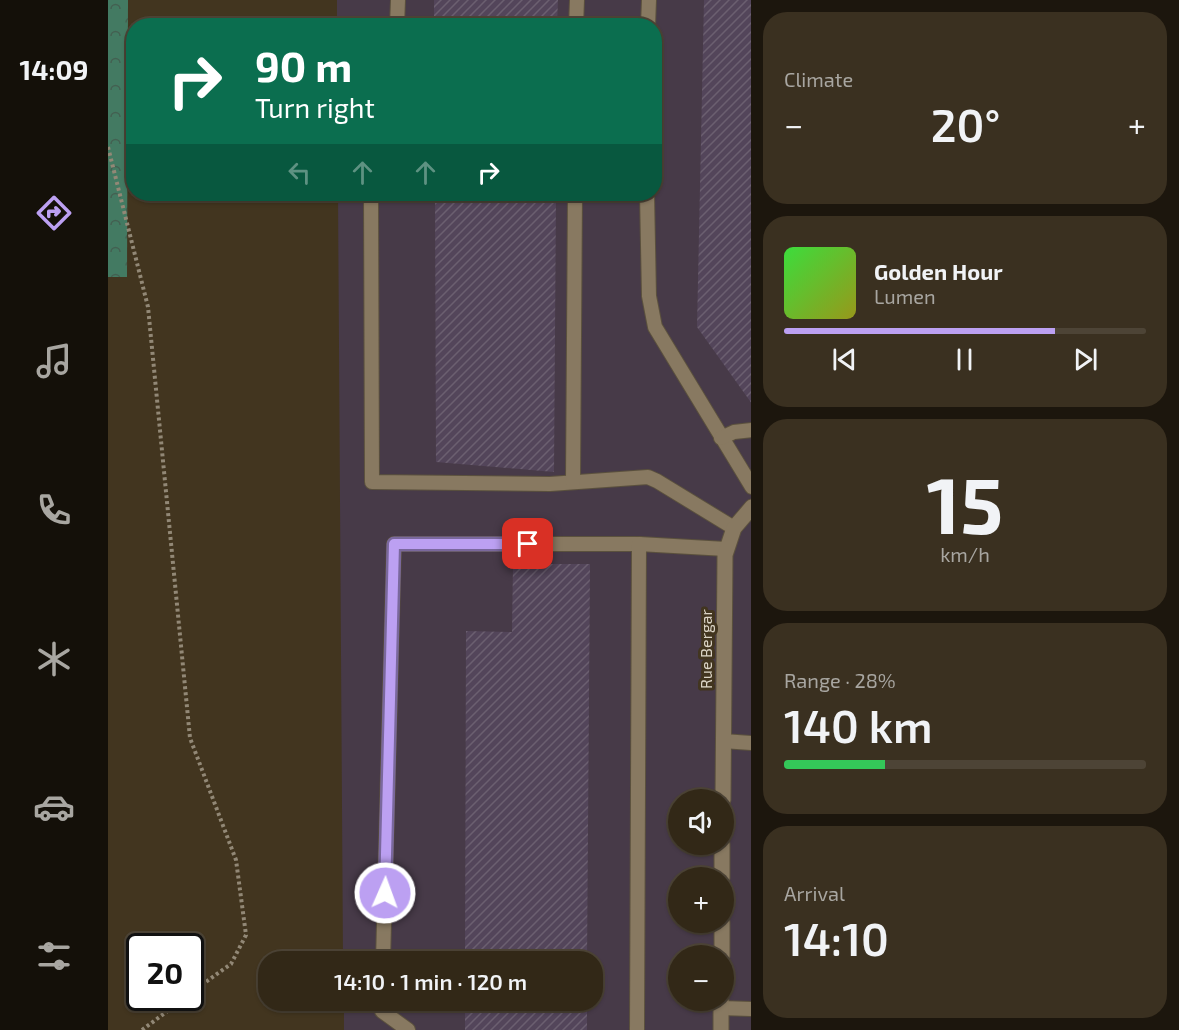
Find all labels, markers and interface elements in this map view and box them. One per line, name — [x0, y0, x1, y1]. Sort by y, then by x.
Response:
text: 90 m — [255, 40, 352, 90]
icon: right — [156, 42, 234, 120]
text: 14:09 — [20, 53, 88, 85]
text: Climate — [784, 67, 853, 91]
text: Turn right — [255, 91, 375, 123]
text: 20° — [931, 97, 1000, 151]
text: − — [784, 104, 803, 144]
text: + — [1128, 104, 1146, 144]
icon: left — [283, 156, 316, 189]
icon: ahead — [346, 156, 379, 189]
icon: ahead — [409, 156, 442, 189]
icon: right — [472, 156, 505, 189]
icon: directions — [33, 192, 75, 234]
text: Golden Hour — [874, 258, 1003, 284]
text: Lumen — [874, 284, 936, 308]
icon: music — [33, 340, 75, 382]
icon: previous — [828, 343, 861, 376]
icon: pause — [948, 343, 981, 376]
icon: next — [1069, 343, 1102, 376]
text: 15 — [927, 456, 1003, 550]
icon: phone — [33, 489, 75, 531]
pin — [502, 518, 553, 569]
icon: arrive — [511, 527, 544, 560]
text: km/h — [940, 542, 990, 566]
street label: Rue Bergar — [696, 608, 715, 689]
icon: climate — [33, 638, 75, 680]
text: Range · 28% — [784, 668, 896, 692]
text: 140 km — [784, 698, 933, 752]
icon: car — [33, 786, 75, 828]
map controls — [668, 789, 734, 1011]
button: sound — [668, 789, 734, 855]
position arrow — [353, 861, 417, 925]
button: + — [668, 867, 734, 933]
text: Arrival — [784, 881, 845, 905]
text: 14:10 — [784, 911, 889, 965]
speed limit sign: 20 — [126, 933, 204, 1011]
icon: filters — [33, 935, 75, 977]
button: − — [668, 945, 734, 1011]
text: 14:10 · 1 min · 120 m — [334, 968, 527, 994]

